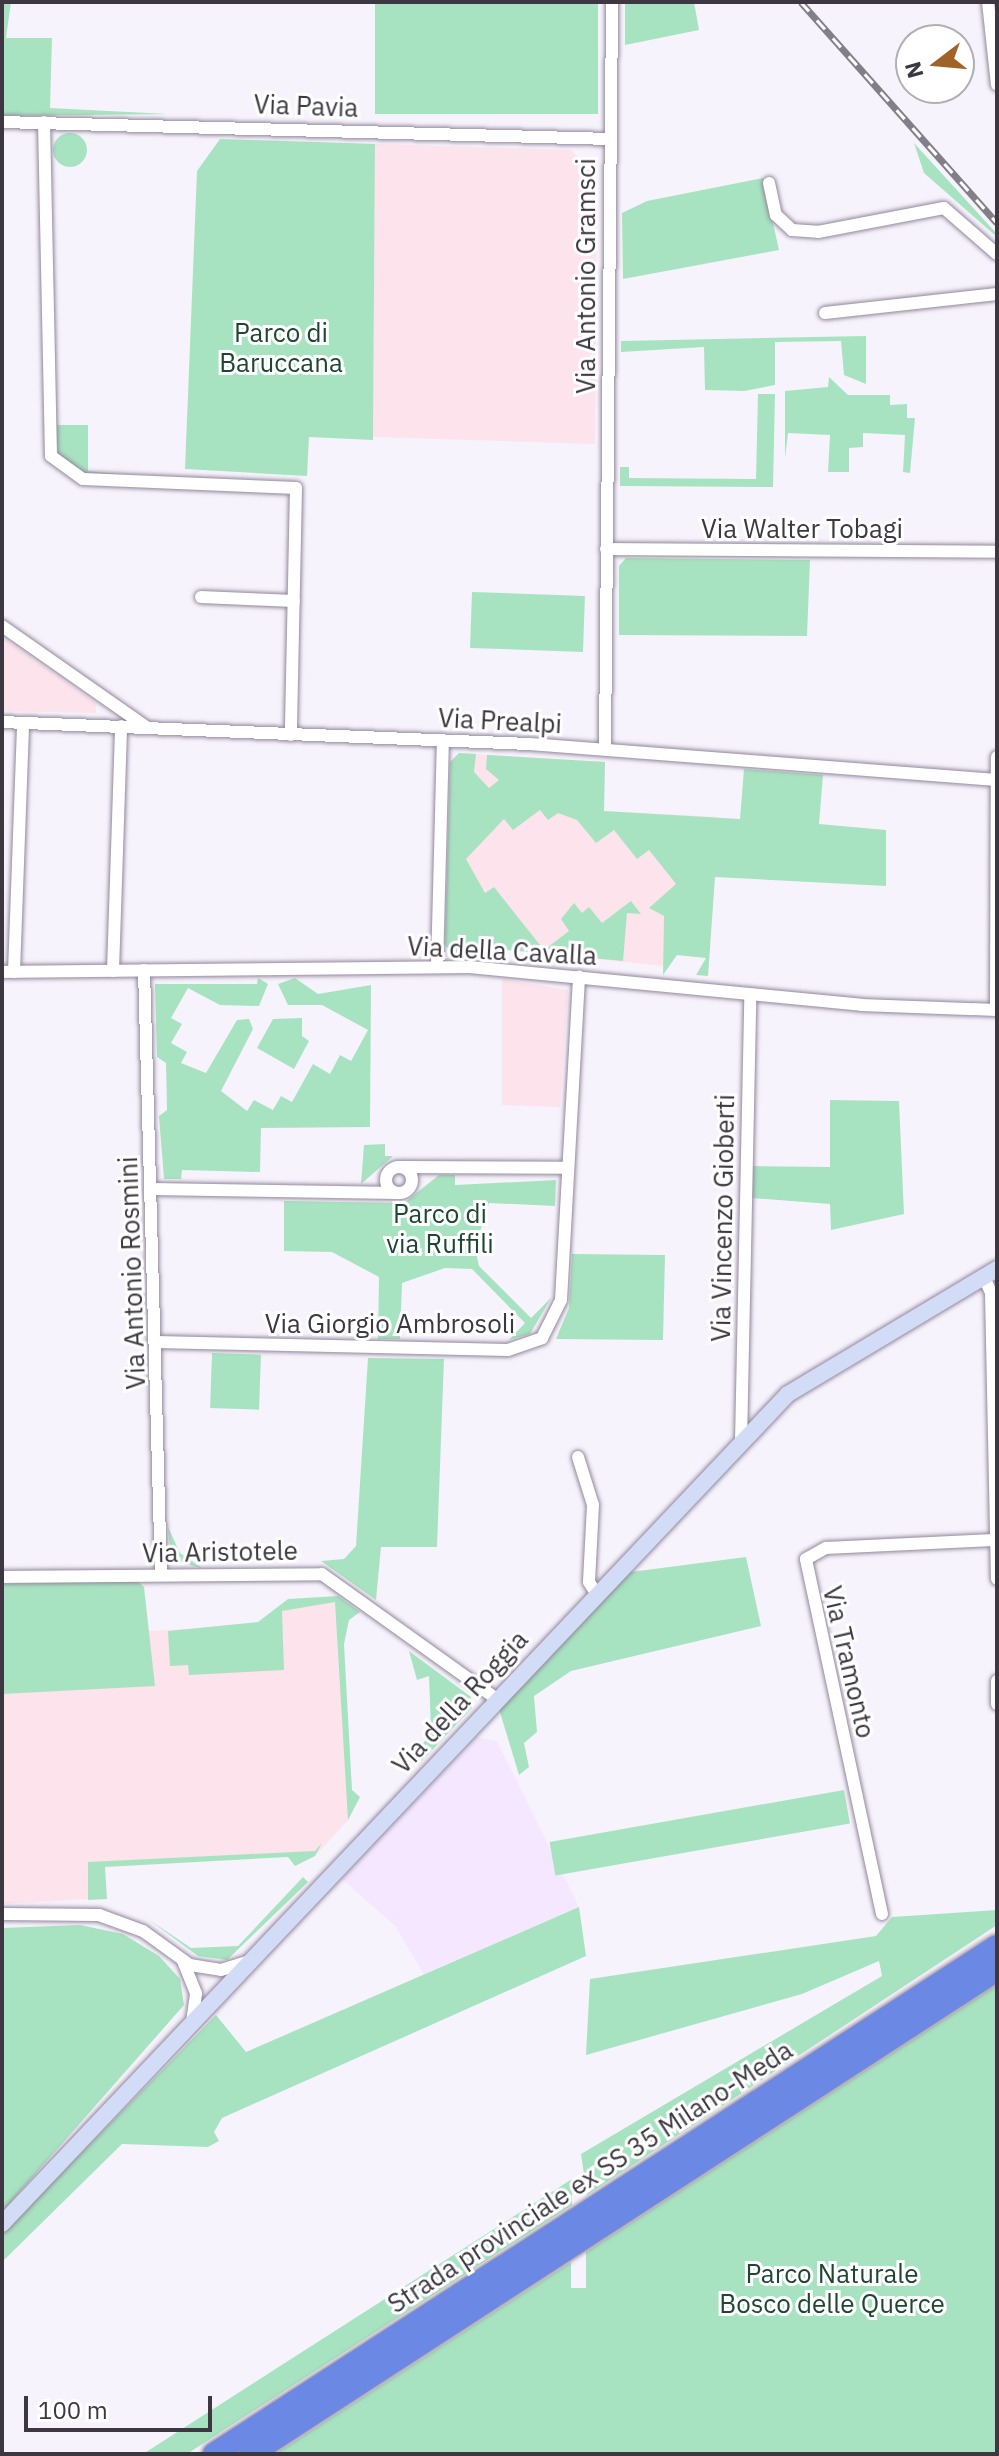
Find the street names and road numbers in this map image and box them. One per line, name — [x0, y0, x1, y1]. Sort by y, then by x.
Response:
street label: Via Pavia — [253, 89, 359, 123]
street label: Via Antonio Gramsci — [570, 158, 602, 394]
street label: Via Walter Tobagi — [701, 513, 903, 545]
street label: Via Prealpi — [437, 702, 563, 740]
street label: Via della Cavalla — [406, 930, 598, 972]
street label: Via Vincenzo Gioberti — [705, 1094, 741, 1342]
street label: Via Antonio Rosmini — [112, 1156, 152, 1390]
street label: Via Giorgio Ambrosoli — [265, 1308, 515, 1340]
street label: Via Aristotele — [142, 1535, 298, 1569]
street label: Via Tramonto — [816, 1583, 882, 1741]
street label: Via della Roggia — [386, 1624, 534, 1780]
street label: Strada provinciale ex SS 35 Milano-Meda — [382, 2034, 798, 2320]

